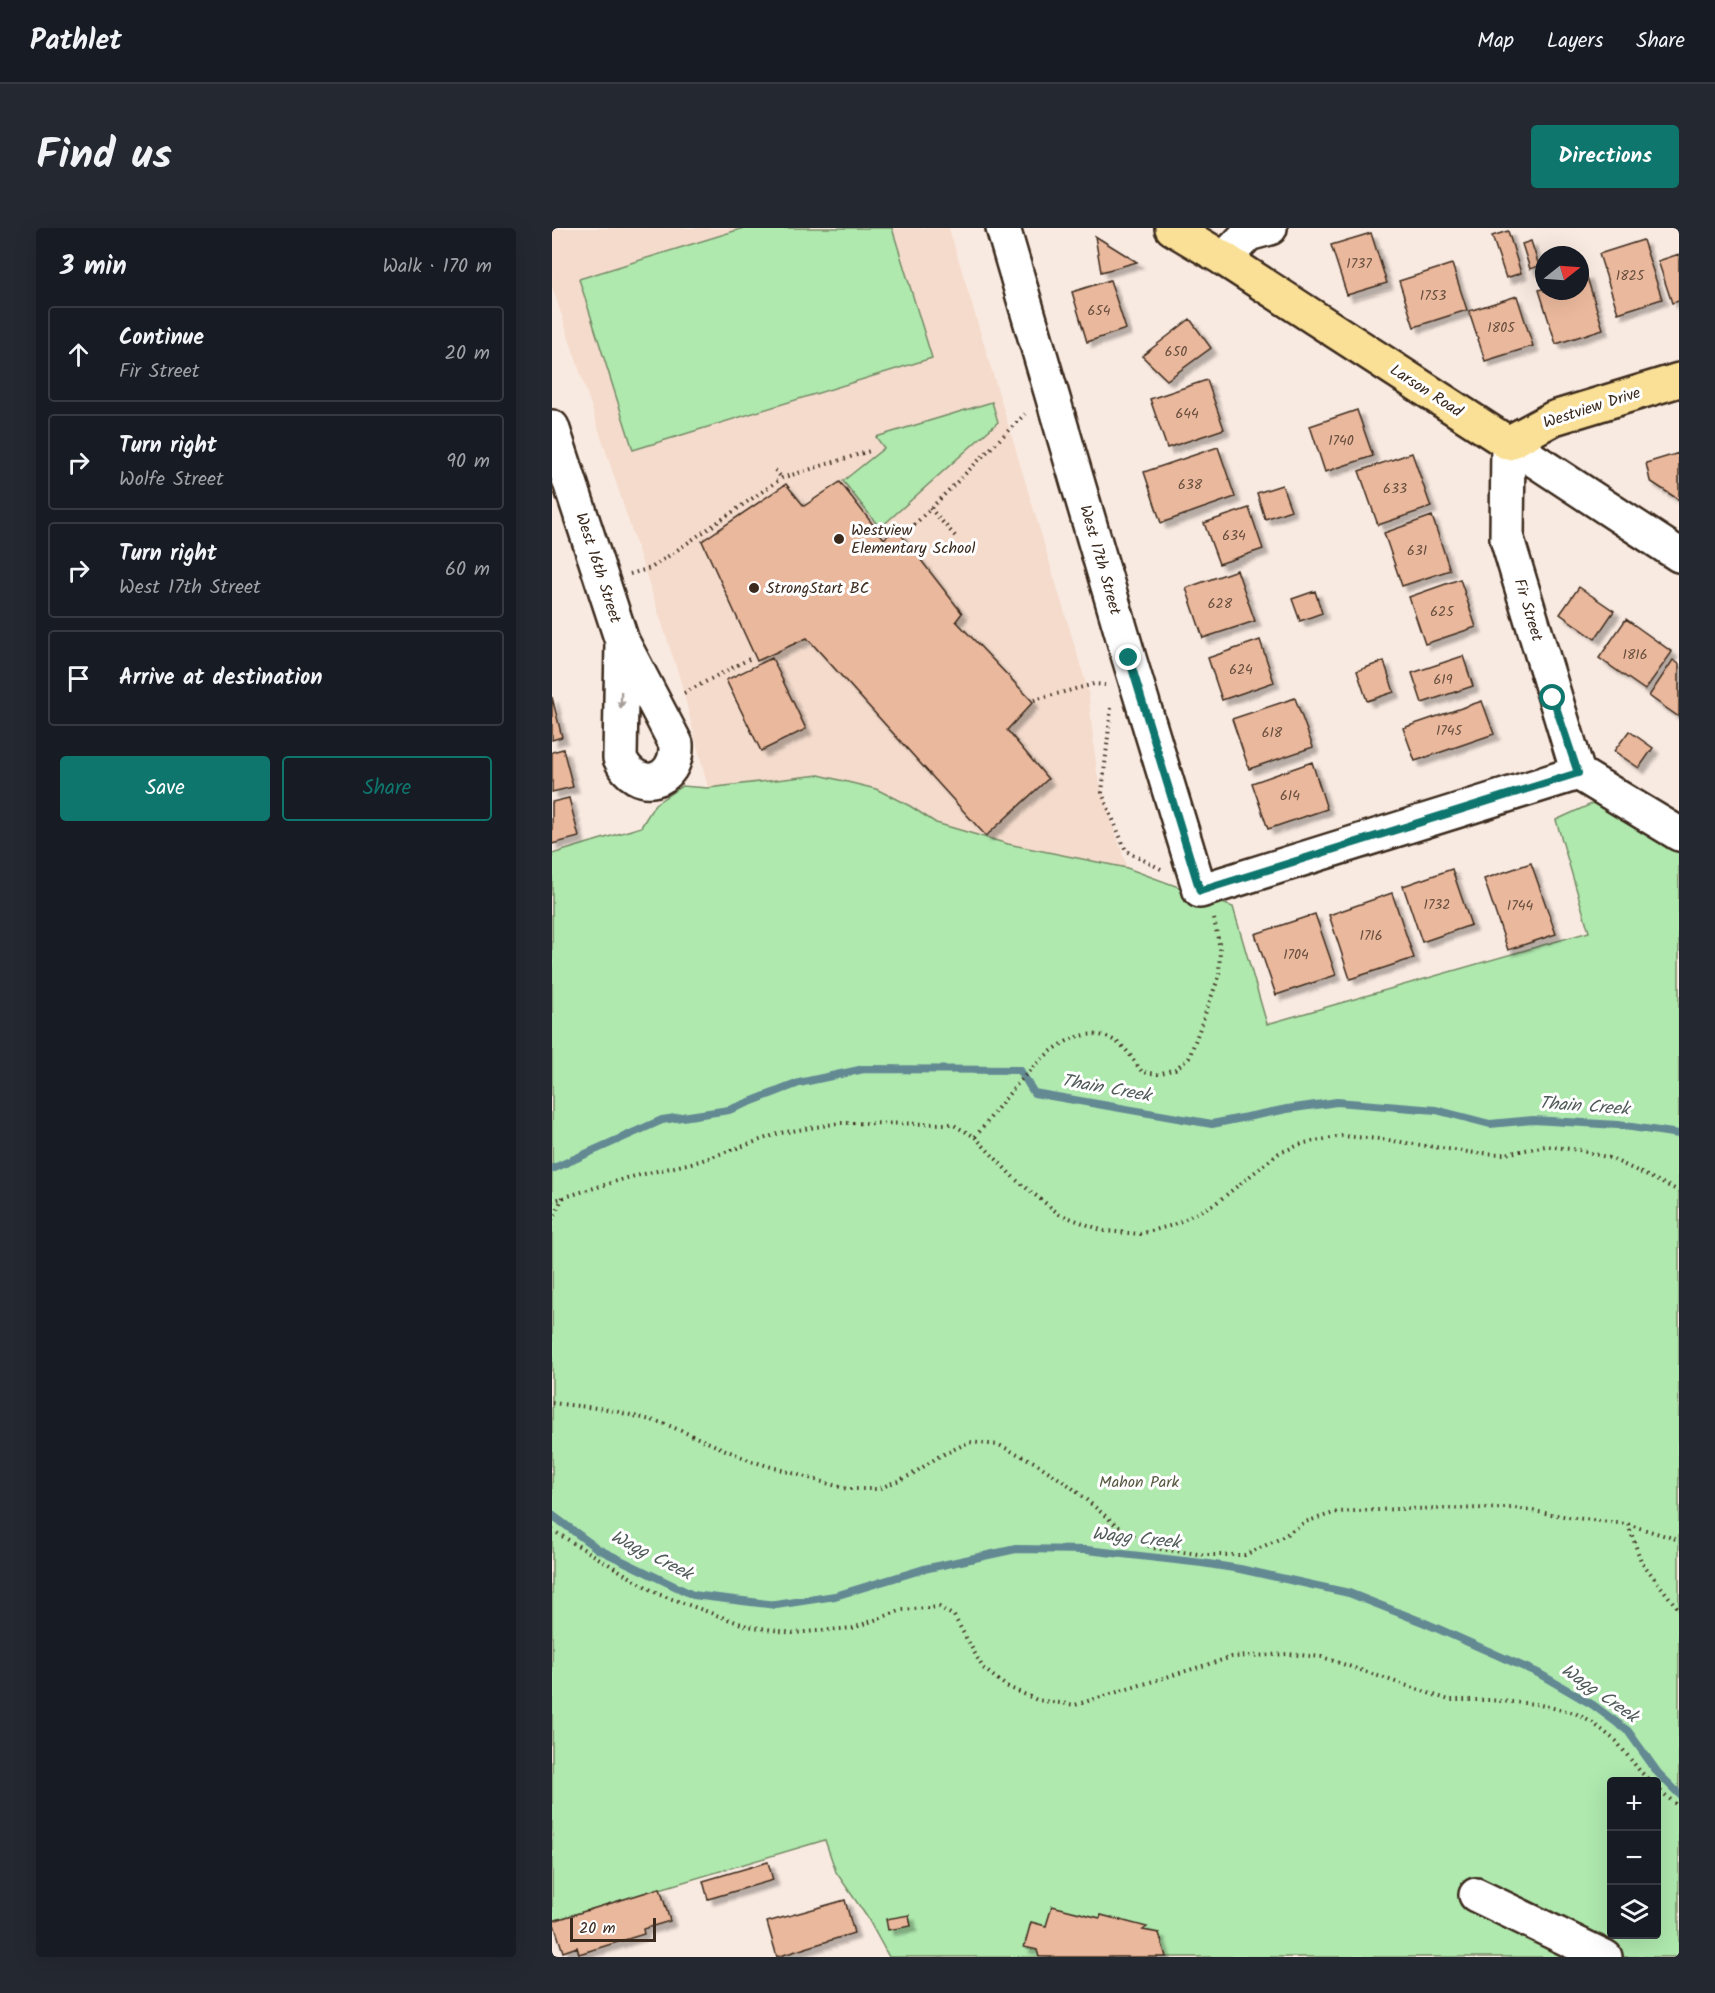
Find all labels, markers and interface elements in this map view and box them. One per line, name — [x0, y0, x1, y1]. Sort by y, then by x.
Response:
text: Pathlet — [30, 19, 122, 64]
text: Map — [1477, 25, 1514, 58]
text: Layers — [1547, 25, 1603, 58]
text: Share — [1636, 25, 1685, 58]
text: Find us — [36, 123, 172, 190]
button: Directions — [1531, 125, 1679, 188]
text: 3 min — [60, 246, 127, 288]
north arrow — [1535, 246, 1589, 300]
text: Walk · 170 m — [382, 251, 492, 283]
house number: 1737 — [1346, 253, 1372, 275]
house number: 1825 — [1616, 265, 1646, 287]
house number: 1753 — [1420, 285, 1446, 307]
house number: 654 — [1087, 300, 1111, 322]
house number: 1805 — [1487, 317, 1516, 339]
text: Continue — [119, 321, 204, 356]
icon: ahead — [62, 338, 95, 371]
text: 20 m — [444, 338, 490, 370]
house number: 650 — [1165, 341, 1187, 363]
text: Fir Street — [119, 356, 200, 388]
street label: Larson Road — [1385, 358, 1468, 425]
street label: Westview Drive — [1540, 380, 1644, 436]
house number: 644 — [1175, 403, 1199, 425]
text: Turn right — [119, 429, 217, 464]
house number: 1740 — [1328, 430, 1354, 452]
icon: right — [62, 446, 95, 479]
text: 90 m — [446, 446, 490, 478]
text: Wolfe Street — [119, 464, 224, 496]
house number: 638 — [1178, 474, 1203, 496]
house number: 633 — [1383, 478, 1407, 500]
street label: West 17th Street — [1072, 502, 1128, 619]
street label: West 16th Street — [568, 510, 628, 627]
place label: Westview Elementary School — [851, 518, 976, 561]
house number: 634 — [1222, 525, 1246, 547]
marker: Westview Elementary School — [832, 532, 846, 546]
text: Turn right — [119, 537, 217, 572]
house number: 631 — [1407, 540, 1427, 562]
icon: right — [62, 554, 95, 587]
text: 60 m — [445, 554, 490, 586]
text: West 17th Street — [119, 572, 261, 604]
place label: StrongStart BC — [766, 576, 869, 601]
street label: Fir Street — [1507, 576, 1550, 645]
marker: StrongStart BC — [747, 581, 761, 595]
house number: 628 — [1208, 593, 1233, 615]
house number: 625 — [1430, 601, 1455, 623]
route end — [1115, 644, 1141, 670]
house number: 1816 — [1622, 644, 1648, 666]
house number: 624 — [1229, 659, 1253, 681]
text: Arrive at destination — [119, 661, 322, 696]
icon: arrive — [62, 662, 95, 695]
house number: 619 — [1433, 669, 1453, 691]
route start — [1539, 684, 1565, 710]
one-way arrow — [616, 690, 626, 709]
house number: 1745 — [1436, 720, 1464, 742]
house number: 618 — [1262, 722, 1283, 744]
button: Save — [60, 756, 270, 821]
button: Share — [282, 756, 492, 821]
house number: 614 — [1280, 785, 1300, 807]
house number: 1732 — [1424, 894, 1450, 916]
house number: 1744 — [1507, 895, 1533, 917]
house number: 1716 — [1359, 925, 1383, 947]
house number: 1704 — [1283, 944, 1309, 966]
water label: Thain Creek — [1059, 1067, 1155, 1112]
water label: Thain Creek — [1538, 1089, 1633, 1125]
park label: Mahon Park — [1099, 1470, 1179, 1495]
water label: Wagg Creek — [1091, 1520, 1184, 1558]
water label: Wagg Creek — [605, 1523, 699, 1590]
water label: Wagg Creek — [1555, 1657, 1646, 1733]
map controls — [1607, 1777, 1661, 1939]
button: + — [1607, 1777, 1661, 1831]
button: − — [1607, 1831, 1661, 1885]
button: layers — [1607, 1885, 1661, 1939]
scale bar — [570, 1915, 656, 1942]
text: 20 m — [579, 1916, 615, 1941]

